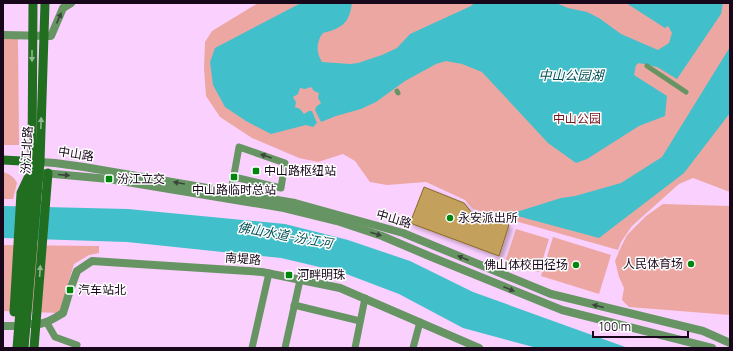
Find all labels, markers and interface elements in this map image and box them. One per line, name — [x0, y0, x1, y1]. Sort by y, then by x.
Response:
one-way arrow — [56, 12, 62, 23]
one-way arrow — [29, 50, 36, 62]
water label: 中山公园湖 — [538, 66, 605, 84]
park label: 中山公园 — [553, 110, 601, 127]
one-way arrow — [38, 116, 44, 129]
street label: 汾江北路 — [17, 126, 36, 174]
street label: 中山路 — [57, 142, 95, 165]
one-way arrow — [259, 153, 271, 159]
place label: 中山路枢纽站 — [264, 162, 336, 179]
marker: 中山路枢纽站 — [251, 166, 261, 176]
place label: 汾江立交 — [117, 170, 165, 187]
one-way arrow — [58, 171, 70, 178]
marker: 中山路临时总站 — [229, 172, 239, 182]
marker: 汾江立交 — [104, 174, 114, 184]
one-way arrow — [173, 180, 185, 186]
place label: 中山路临时总站 — [192, 181, 276, 198]
street label: 中山路 — [374, 205, 414, 232]
place label: 永安派出所 — [458, 209, 518, 226]
marker: 永安派出所 — [445, 213, 455, 223]
water label: 佛山水道-汾江河 — [236, 218, 337, 253]
one-way arrow — [370, 231, 382, 237]
street label: 南堤路 — [224, 249, 262, 268]
one-way arrow — [457, 254, 469, 261]
place label: 人民体育场 — [623, 255, 683, 272]
place label: 佛山体校田径场 — [484, 256, 568, 273]
marker: 人民体育场 — [686, 259, 696, 269]
marker: 佛山体校田径场 — [571, 260, 581, 270]
one-way arrow — [37, 265, 44, 277]
place label: 河畔明珠 — [297, 266, 345, 283]
marker: 河畔明珠 — [284, 270, 294, 280]
place label: 汽车站北 — [78, 281, 126, 298]
marker: 汽车站北 — [65, 285, 75, 295]
one-way arrow — [504, 286, 516, 292]
one-way arrow — [592, 302, 605, 308]
scale bar — [593, 313, 688, 339]
text: 100 m — [599, 318, 631, 335]

